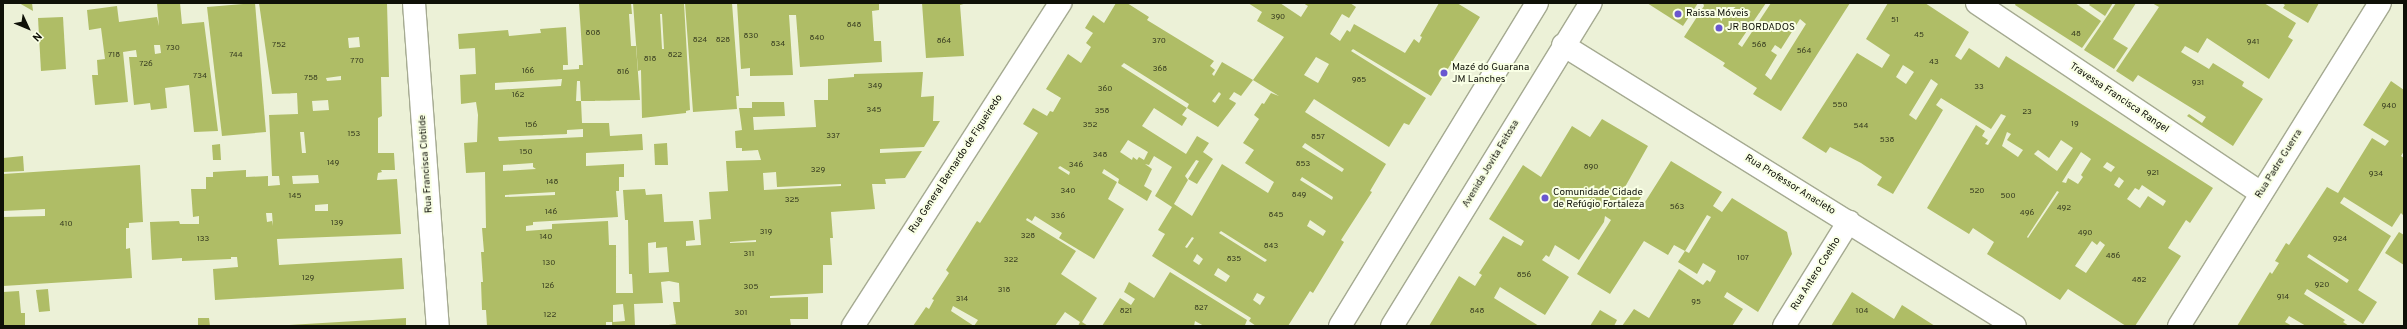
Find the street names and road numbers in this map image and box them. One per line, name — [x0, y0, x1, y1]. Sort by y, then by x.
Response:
street label: Travessa Francisca Rangel — [2067, 60, 2171, 136]
street label: Rua General Bernardo de Figueiredo — [907, 93, 1005, 235]
street label: Rua Francisca Clotilde — [417, 114, 435, 214]
street label: Avenida Jovita Feitosa — [1460, 118, 1522, 210]
street label: Rua Padre Guerra — [2253, 127, 2305, 201]
street label: Rua Professor Anacleto — [1742, 152, 1838, 218]
street label: Rua Antero Coelho — [1789, 235, 1843, 313]

